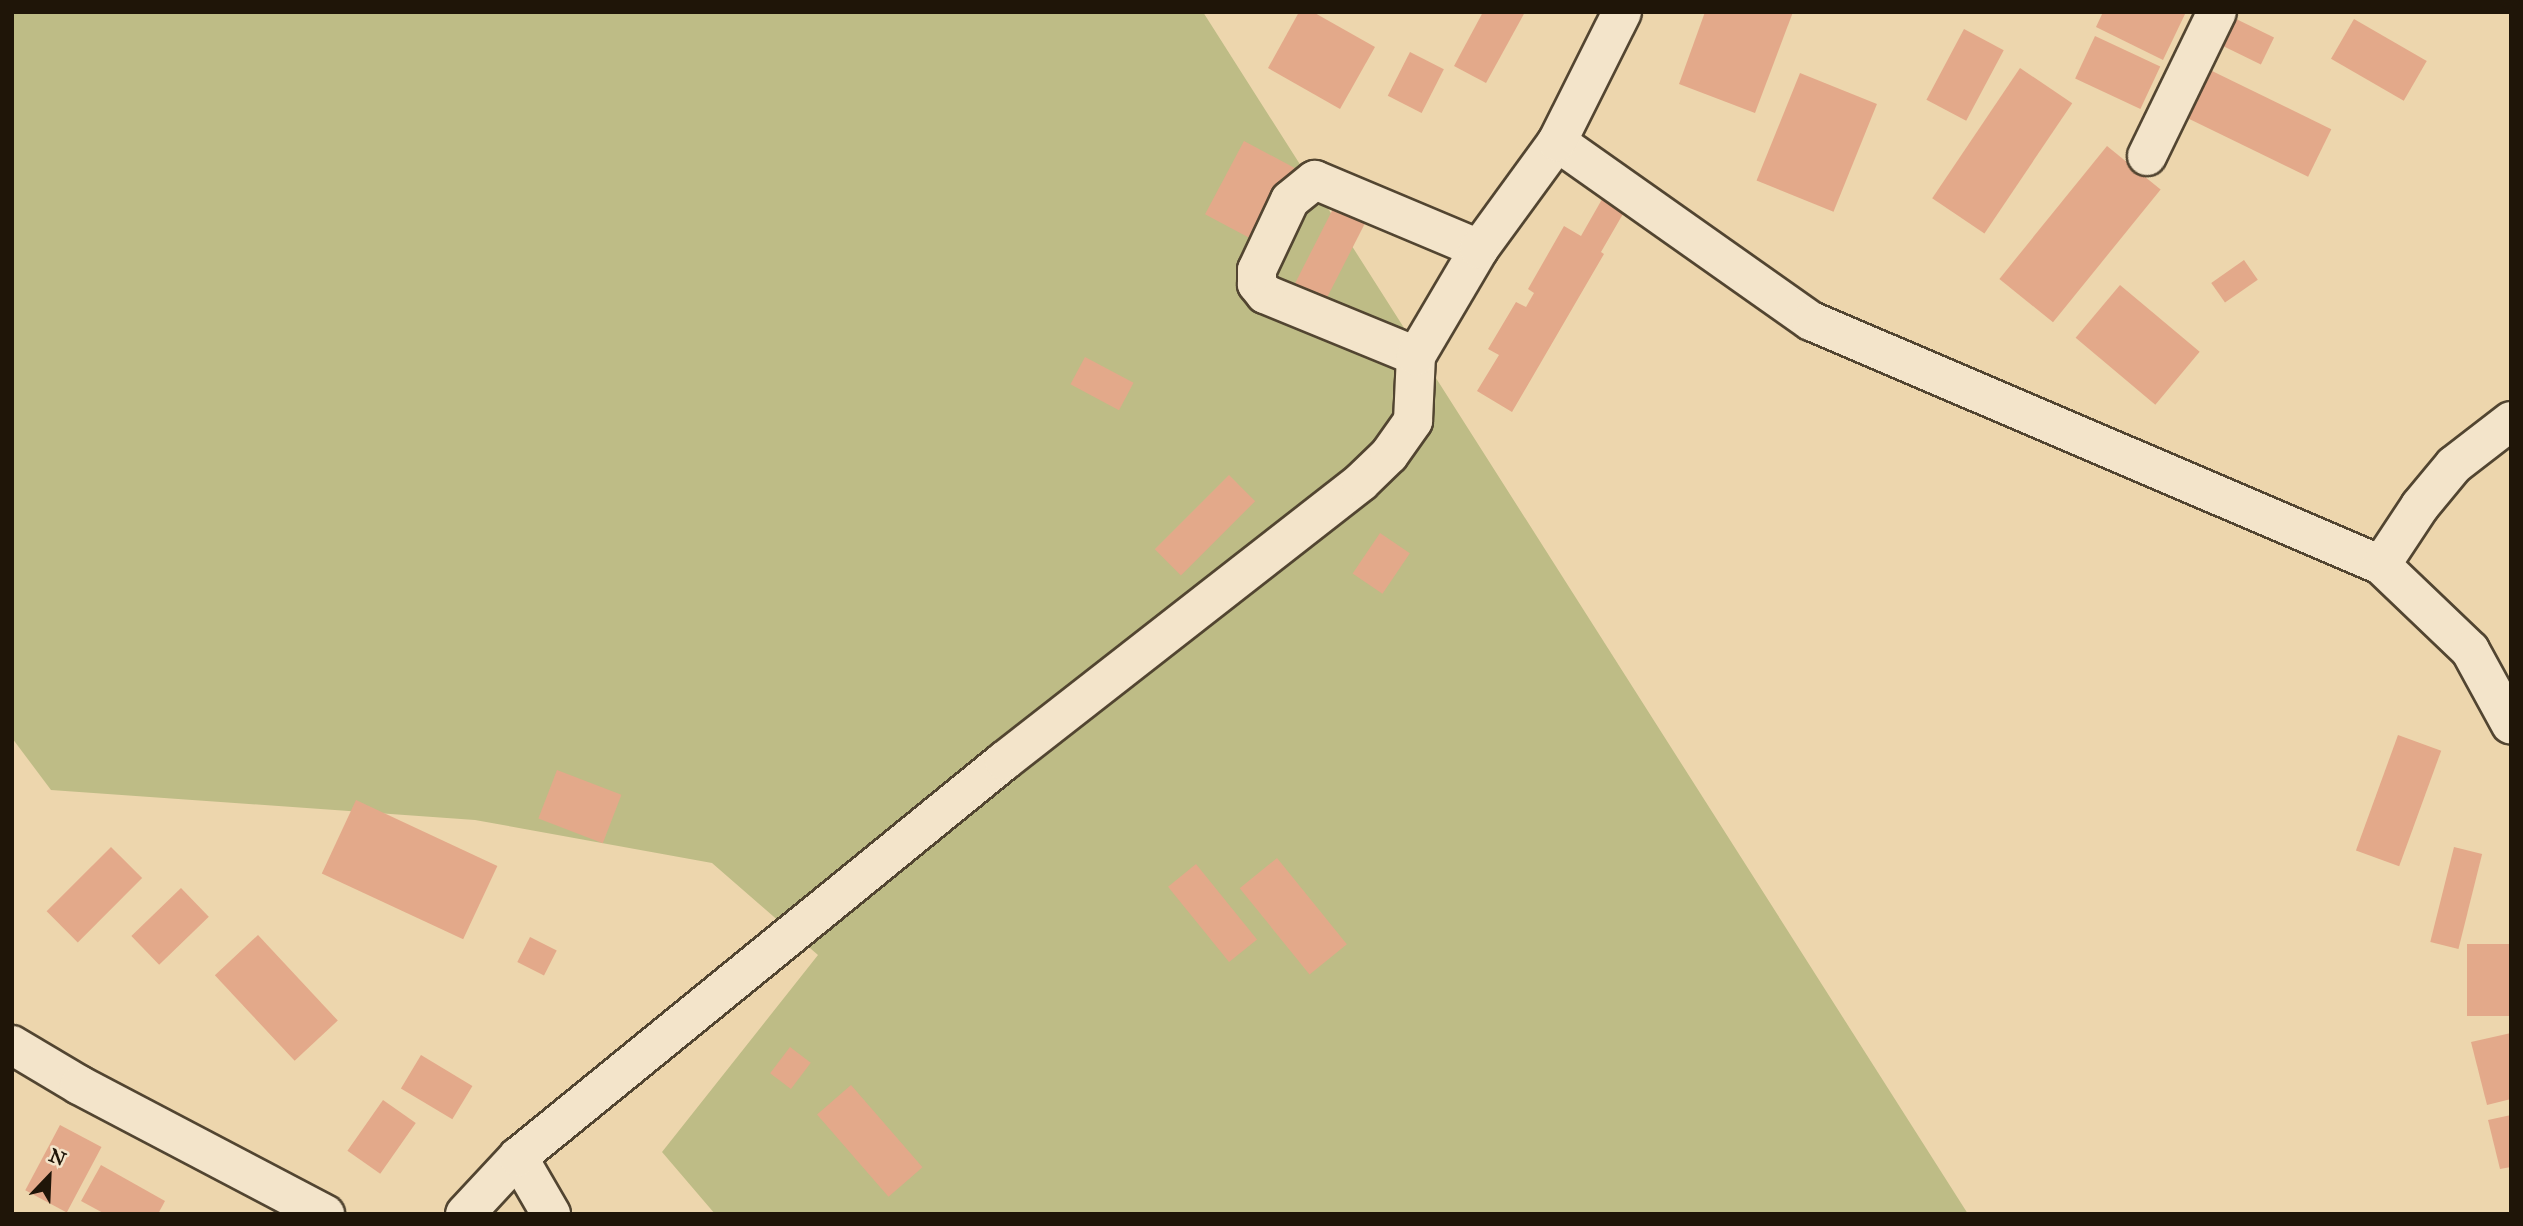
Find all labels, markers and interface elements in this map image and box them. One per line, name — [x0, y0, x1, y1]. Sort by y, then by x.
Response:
north arrow — [14, 1142, 84, 1212]
text: N — [45, 1143, 69, 1171]

